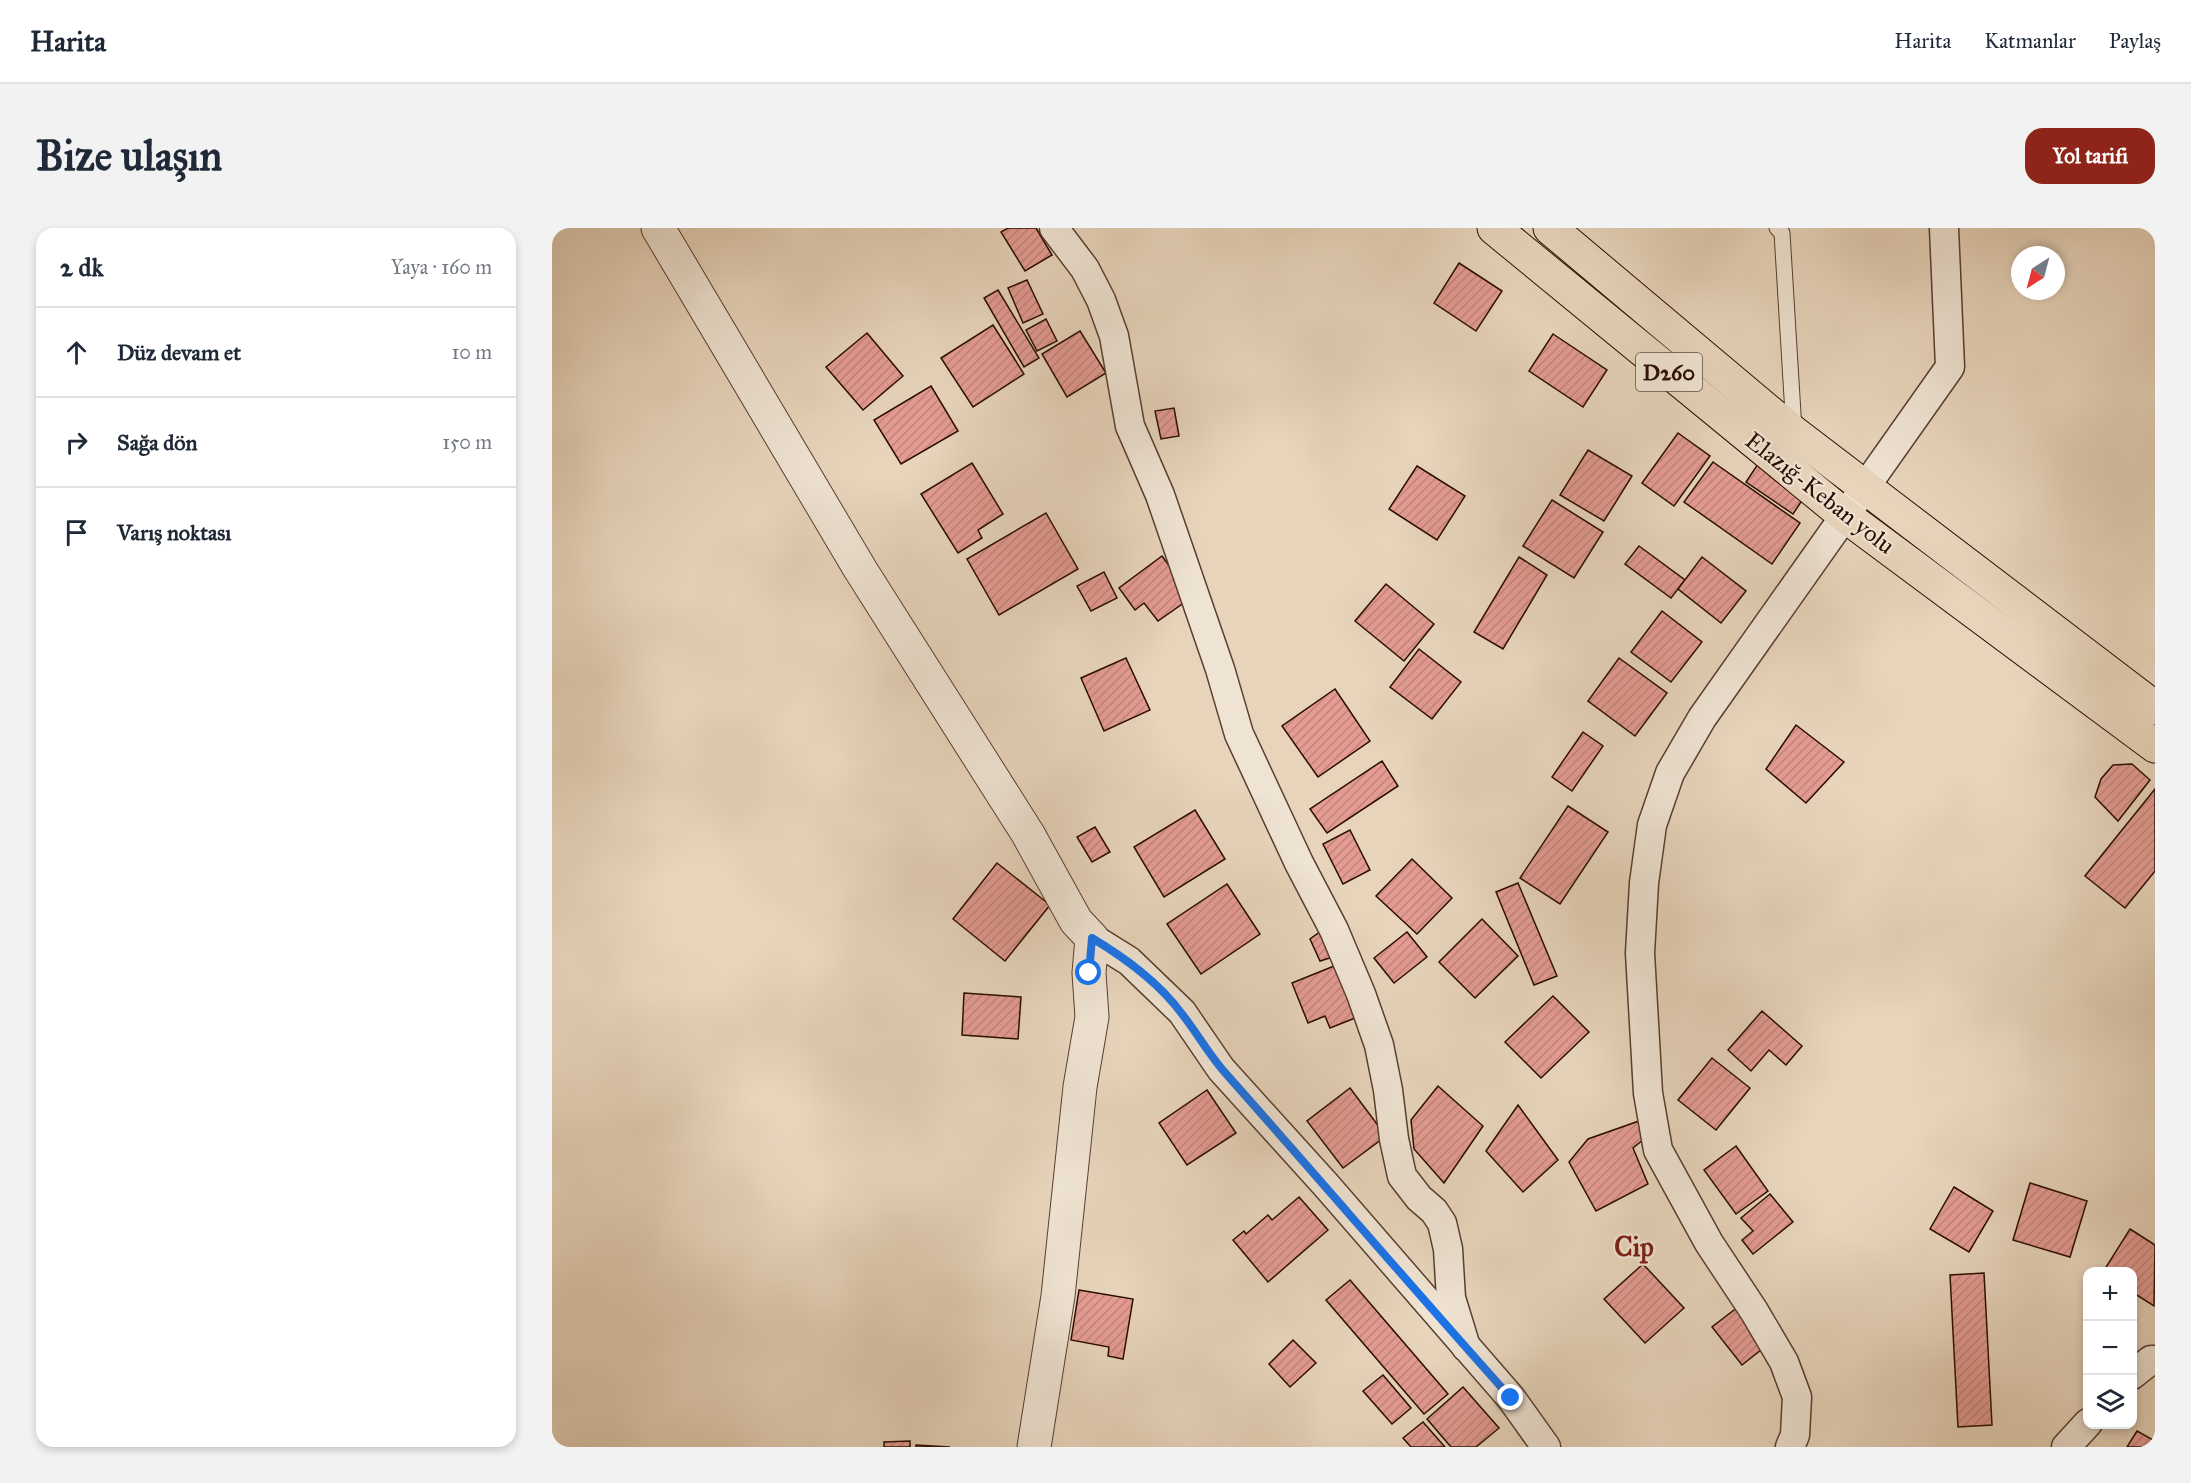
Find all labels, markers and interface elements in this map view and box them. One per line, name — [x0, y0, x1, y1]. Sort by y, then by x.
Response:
text: Harita — [30, 24, 106, 59]
text: Harita — [1894, 28, 1951, 54]
text: Katmanlar — [1984, 28, 2076, 54]
text: Paylaş — [2109, 28, 2161, 54]
button: Yol tarifi — [2025, 128, 2155, 184]
text: Bize ulaşın — [36, 130, 222, 182]
north arrow — [2011, 246, 2065, 300]
text: 2 dk — [60, 251, 104, 283]
text: Yaya · 160 m — [391, 255, 492, 279]
icon: ahead — [60, 336, 93, 369]
text: Düz devam et — [117, 339, 241, 366]
text: 10 m — [451, 340, 492, 364]
road number: D260 — [1636, 353, 1702, 391]
street label: Elazığ-Keban yolu — [1739, 425, 1901, 561]
icon: right — [60, 426, 93, 459]
text: Sağa dön — [117, 429, 197, 456]
text: 150 m — [442, 430, 492, 454]
icon: arrive — [60, 516, 93, 549]
text: Varış noktası — [117, 519, 231, 546]
route start — [1075, 959, 1101, 985]
district label: Cip — [1614, 1230, 1654, 1264]
map controls — [2083, 1267, 2137, 1429]
button: + — [2083, 1267, 2137, 1321]
button: − — [2083, 1321, 2137, 1375]
button: layers — [2083, 1375, 2137, 1429]
route end — [1497, 1384, 1523, 1410]

